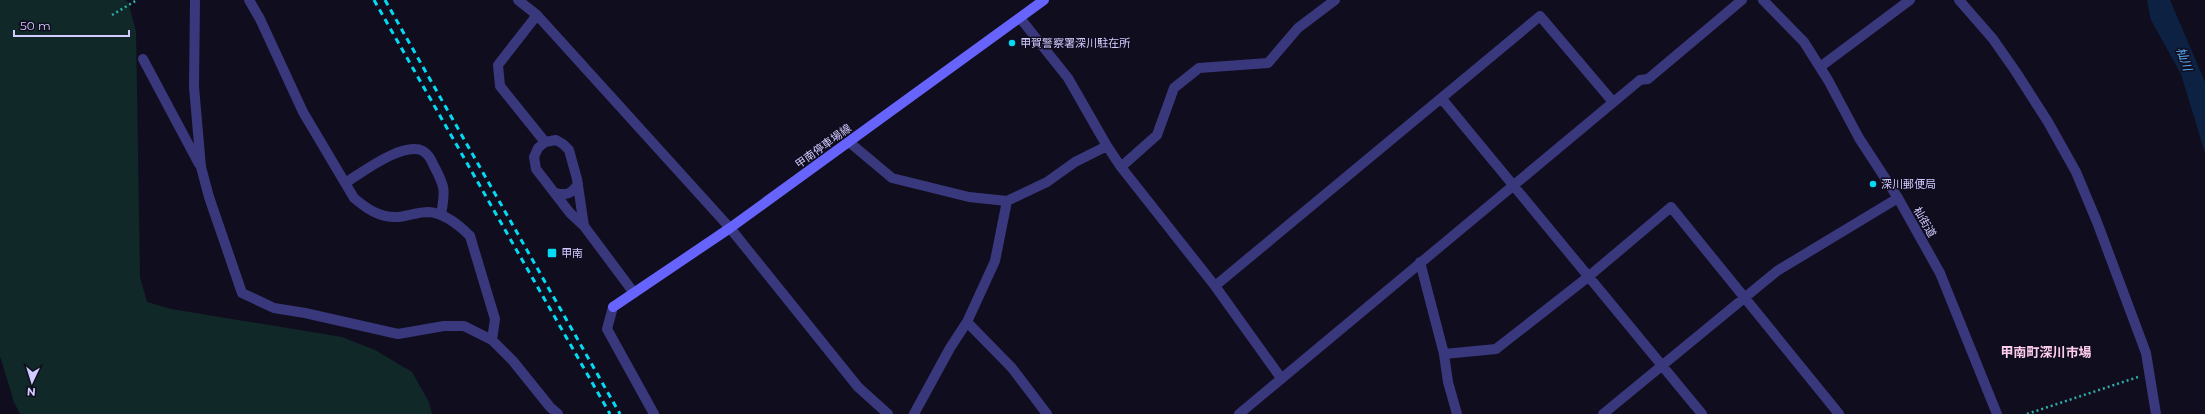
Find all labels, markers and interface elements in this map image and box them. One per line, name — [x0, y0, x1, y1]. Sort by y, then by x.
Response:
scale bar — [14, 12, 129, 38]
text: 50 m — [20, 18, 51, 33]
place label: 甲賀警察署深川駐在所 — [1020, 36, 1131, 50]
marker: 甲賀警察署深川駐在所 — [1007, 38, 1017, 48]
water label: 杣川 — [2173, 45, 2196, 75]
street label: 甲南停車場線 — [792, 121, 854, 171]
place label: 深川郵便局 — [1881, 177, 1936, 191]
marker: 深川郵便局 — [1868, 179, 1878, 189]
street label: 杣街道 — [1911, 204, 1939, 240]
place label: 甲南 — [561, 246, 583, 260]
marker: 甲南 — [546, 247, 558, 259]
district label: 甲南町深川市場 — [2000, 344, 2092, 360]
north arrow — [12, 362, 52, 402]
text: N — [26, 385, 36, 399]

